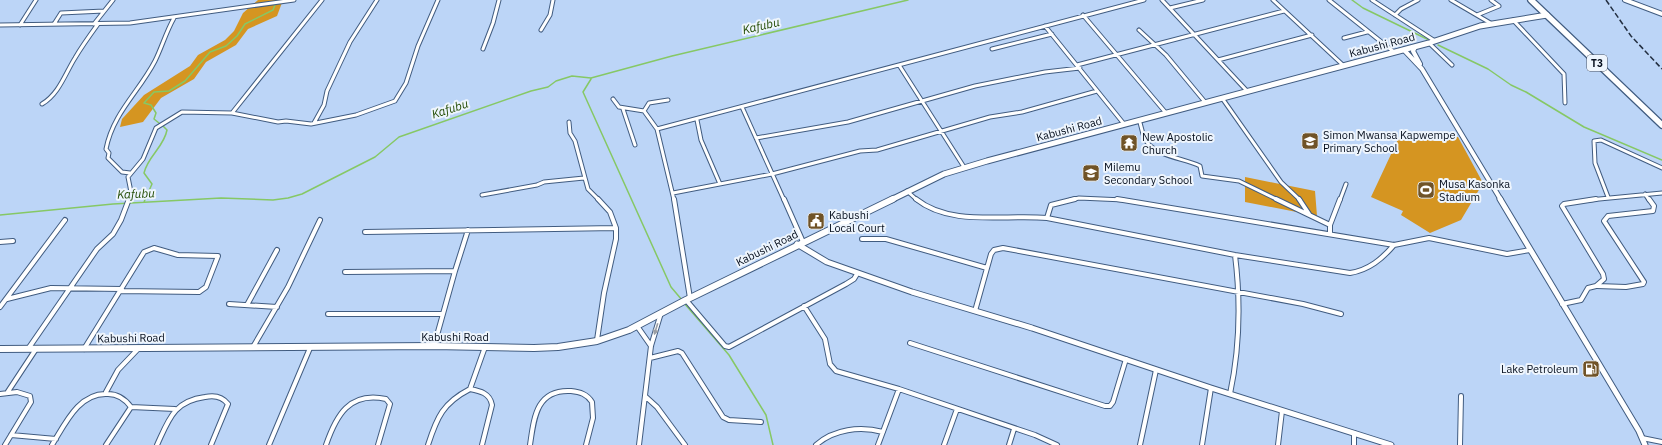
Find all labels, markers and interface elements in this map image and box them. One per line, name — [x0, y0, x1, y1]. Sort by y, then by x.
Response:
water label: Kafubu — [741, 14, 781, 37]
street label: Kabushi Road — [1348, 29, 1416, 61]
road number: T3 — [1587, 55, 1607, 71]
water label: Kafubu — [429, 95, 470, 122]
street label: Kabushi Road — [1035, 113, 1103, 145]
place label: Simon Mwansa Kapwempe Primary School — [1323, 128, 1455, 155]
place label: New Apostolic Church — [1142, 130, 1213, 157]
school or university icon: Simon Mwansa Kapwempe Primary School — [1300, 131, 1320, 151]
temple icon: New Apostolic Church — [1119, 133, 1139, 153]
place label: Milemu Secondary School — [1104, 160, 1192, 187]
school or university icon: Milemu Secondary School — [1081, 163, 1101, 183]
place label: Musa Kasonka Stadium — [1439, 177, 1510, 204]
sports icon: Musa Kasonka Stadium — [1416, 180, 1436, 200]
water label: Kafubu — [117, 185, 155, 202]
place label: Kabushi Local Court — [829, 208, 885, 235]
public building icon: Kabushi Local Court — [806, 211, 826, 231]
street label: Kabushi Road — [734, 227, 800, 269]
one-way arrow — [653, 324, 659, 336]
street label: Kabushi Road — [97, 330, 165, 346]
street label: Kabushi Road — [421, 330, 489, 344]
fuel station icon: Lake Petroleum — [1581, 359, 1601, 379]
place label: Lake Petroleum — [1501, 362, 1578, 376]

